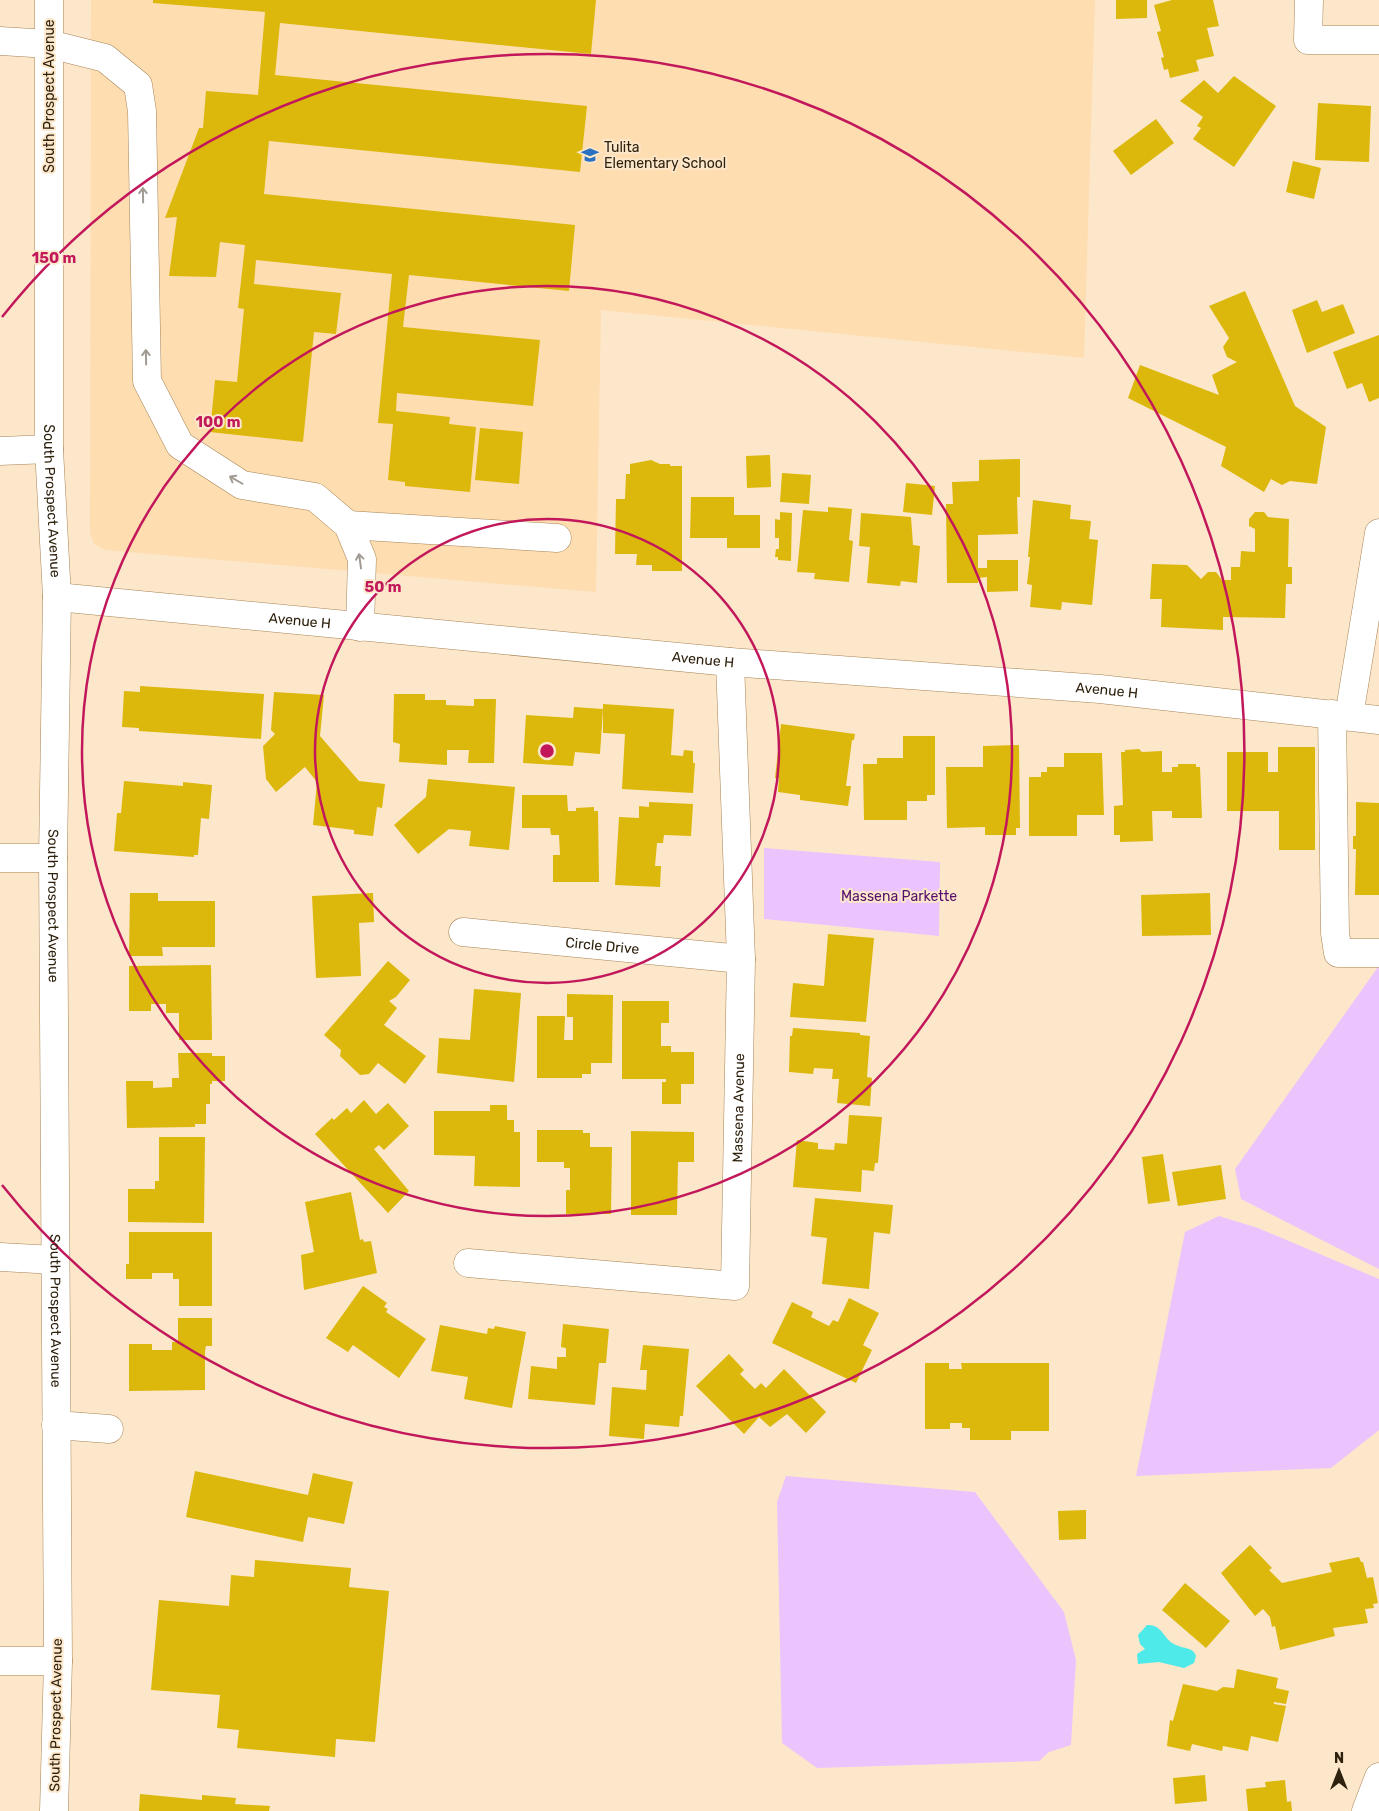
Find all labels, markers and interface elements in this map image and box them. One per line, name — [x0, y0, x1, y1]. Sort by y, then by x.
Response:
street label: South Prospect Avenue — [41, 19, 58, 173]
place label: Tulita Elementary School — [604, 139, 726, 172]
school or university icon: Tulita Elementary School — [580, 145, 600, 165]
one-way arrow — [138, 187, 148, 204]
text: 150 m — [32, 249, 76, 267]
one-way arrow — [141, 350, 151, 366]
text: 100 m — [196, 413, 240, 431]
street label: South Prospect Avenue — [41, 424, 64, 578]
one-way arrow — [230, 475, 244, 485]
one-way arrow — [355, 553, 365, 569]
text: 50 m — [365, 578, 401, 596]
street label: Avenue H — [268, 609, 332, 632]
street label: Avenue H — [671, 648, 735, 671]
street label: Avenue H — [1075, 679, 1139, 702]
centre of rings — [538, 742, 556, 760]
street label: South Prospect Avenue — [44, 829, 62, 983]
park label: Massena Parkette — [841, 888, 957, 905]
street label: Circle Drive — [565, 933, 640, 958]
street label: Massena Avenue — [729, 1053, 748, 1163]
street label: South Prospect Avenue — [47, 1234, 65, 1388]
street label: South Prospect Avenue — [46, 1638, 66, 1792]
north arrow — [1314, 1746, 1364, 1796]
text: N — [1334, 1750, 1344, 1767]

